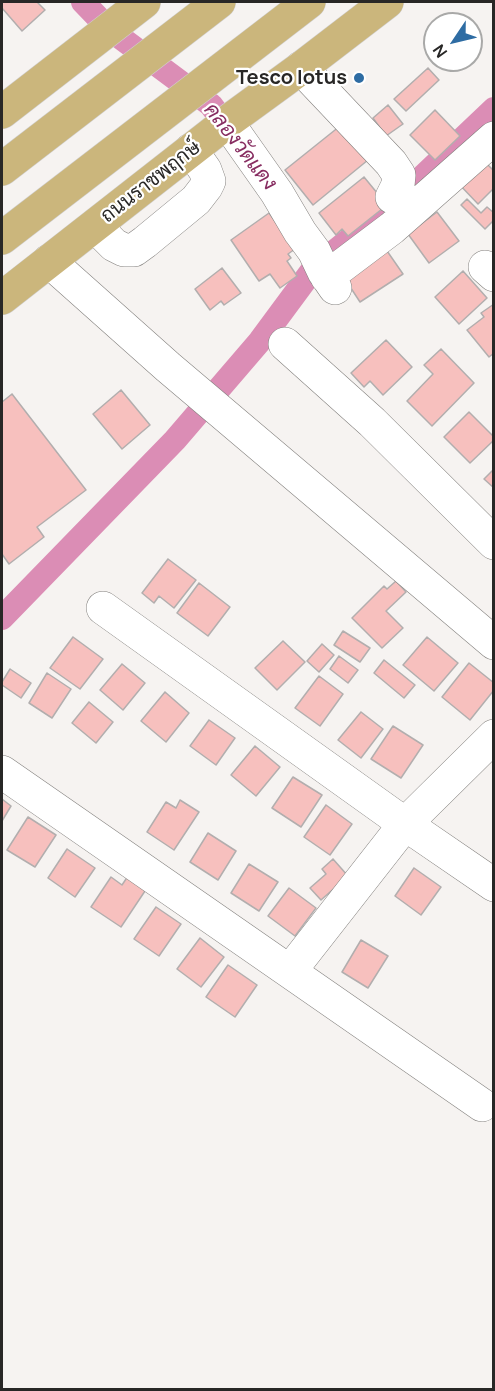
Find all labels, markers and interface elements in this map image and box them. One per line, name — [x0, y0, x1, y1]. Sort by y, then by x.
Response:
north arrow — [423, 12, 483, 72]
text: N — [428, 40, 452, 62]
place label: Tesco lotus — [236, 66, 347, 90]
marker: Tesco lotus — [352, 71, 366, 85]
water label: คลองวัดแดง — [198, 98, 282, 196]
street label: ถนนราชพฤกษ์ — [96, 136, 206, 228]

